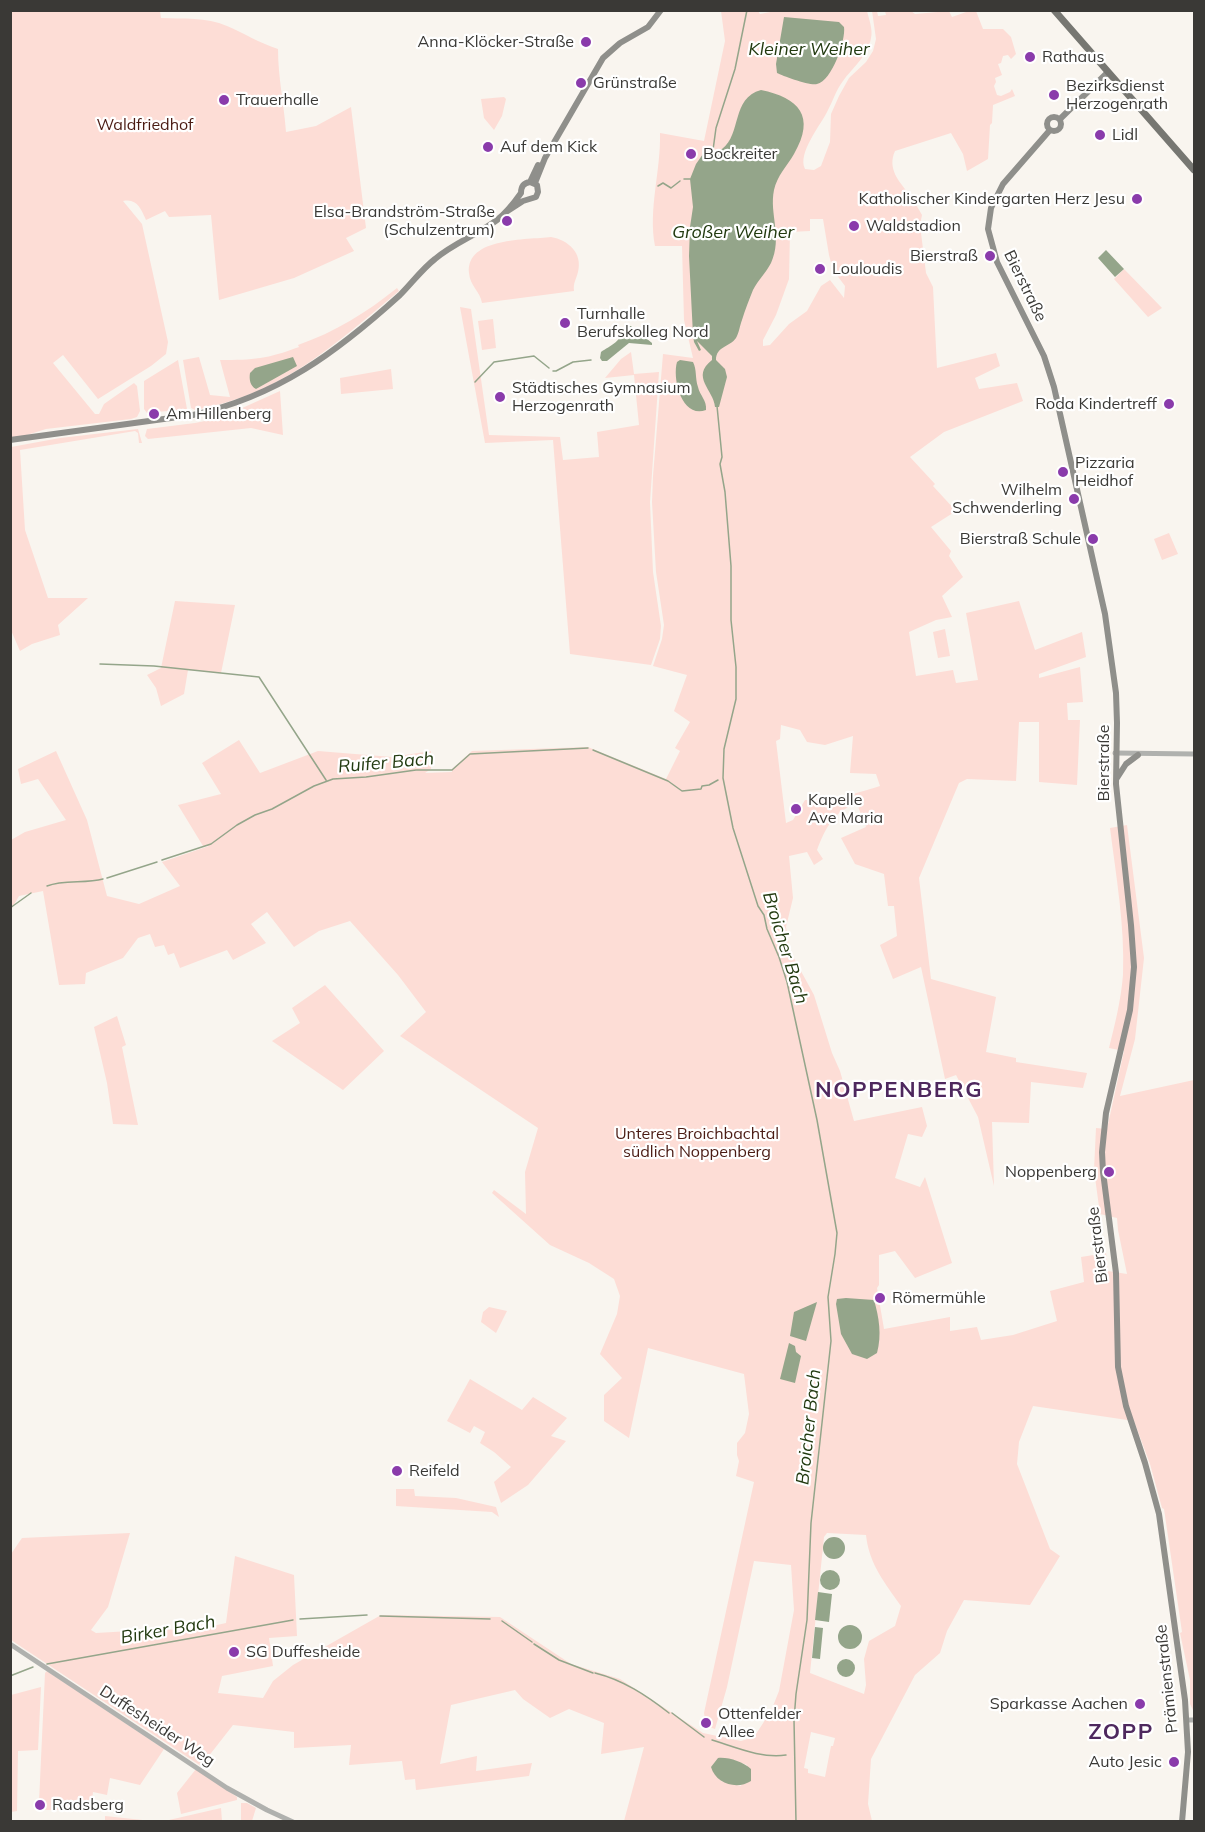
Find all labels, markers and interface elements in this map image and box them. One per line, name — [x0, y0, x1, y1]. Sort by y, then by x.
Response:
place label: Anna-Klöcker-Straße — [418, 32, 574, 52]
marker: Anna-Klöcker-Straße — [579, 35, 593, 49]
water label: Kleiner Weiher — [748, 39, 870, 61]
place label: Rathaus — [1042, 47, 1104, 67]
marker: Rathaus — [1023, 50, 1037, 64]
place label: Grünstraße — [593, 73, 677, 93]
marker: Grünstraße — [574, 76, 588, 90]
place label: Bezirksdienst Herzogenrath — [1066, 76, 1168, 114]
marker: Bezirksdienst Herzogenrath — [1047, 88, 1061, 102]
place label: Trauerhalle — [236, 90, 319, 110]
marker: Trauerhalle — [217, 93, 231, 107]
park label: Waldfriedhof — [96, 115, 194, 135]
place label: Lidl — [1112, 125, 1138, 145]
marker: Lidl — [1093, 128, 1107, 142]
place label: Auf dem Kick — [500, 137, 597, 157]
marker: Auf dem Kick — [481, 140, 495, 154]
place label: Bockreiter — [703, 144, 777, 164]
marker: Bockreiter — [684, 147, 698, 161]
place label: Katholischer Kindergarten Herz Jesu — [859, 189, 1125, 209]
marker: Katholischer Kindergarten Herz Jesu — [1130, 192, 1144, 206]
place label: Elsa-Brandström-Straße (Schulzentrum) — [314, 202, 495, 240]
marker: Elsa-Brandström-Straße (Schulzentrum) — [500, 214, 514, 228]
place label: Waldstadion — [866, 216, 961, 236]
marker: Waldstadion — [847, 219, 861, 233]
water label: Großer Weiher — [672, 222, 794, 244]
place label: Bierstraß — [910, 246, 978, 266]
street label: Bierstraße — [1000, 247, 1050, 325]
marker: Bierstraß — [983, 249, 997, 263]
place label: Louloudis — [832, 259, 903, 279]
marker: Louloudis — [813, 262, 827, 276]
place label: Turnhalle Berufskolleg Nord — [577, 304, 709, 342]
marker: Turnhalle Berufskolleg Nord — [558, 316, 572, 330]
place label: Städtisches Gymnasium Herzogenrath — [512, 378, 690, 416]
marker: Städtisches Gymnasium Herzogenrath — [493, 390, 507, 404]
place label: Roda Kindertreff — [1035, 394, 1157, 414]
marker: Roda Kindertreff — [1162, 397, 1176, 411]
place label: Am Hillenberg — [166, 404, 271, 424]
marker: Am Hillenberg — [147, 407, 161, 421]
place label: Pizzaria Heidhof — [1075, 453, 1135, 491]
marker: Pizzaria Heidhof — [1056, 465, 1070, 479]
place label: Wilhelm Schwenderling — [952, 480, 1062, 518]
marker: Wilhelm Schwenderling — [1067, 492, 1081, 506]
place label: Bierstraß Schule — [960, 529, 1081, 549]
marker: Bierstraß Schule — [1086, 532, 1100, 546]
street label: Bierstraße — [1094, 725, 1114, 801]
water label: Ruifer Bach — [337, 748, 435, 778]
place label: Kapelle Ave Maria — [808, 790, 883, 828]
marker: Kapelle Ave Maria — [789, 802, 803, 816]
water label: Broicher Bach — [758, 889, 812, 1007]
district label: NOPPENBERG — [815, 1077, 983, 1103]
park label: Unteres Broichbachtal südlich Noppenberg — [615, 1124, 779, 1162]
place label: Noppenberg — [1005, 1162, 1097, 1182]
marker: Noppenberg — [1102, 1165, 1116, 1179]
street label: Bierstraße — [1084, 1206, 1112, 1284]
place label: Römermühle — [892, 1288, 986, 1308]
marker: Römermühle — [873, 1291, 887, 1305]
water label: Broicher Bach — [792, 1368, 826, 1486]
place label: Reifeld — [409, 1461, 460, 1481]
marker: Reifeld — [390, 1464, 404, 1478]
water label: Birker Bach — [119, 1611, 217, 1649]
street label: Prämienstraße — [1152, 1624, 1182, 1734]
place label: SG Duffesheide — [246, 1642, 360, 1662]
marker: SG Duffesheide — [227, 1645, 241, 1659]
street label: Duffesheider Weg — [96, 1682, 218, 1770]
place label: Sparkasse Aachen — [990, 1694, 1128, 1714]
marker: Sparkasse Aachen — [1133, 1697, 1147, 1711]
place label: Ottenfelder Allee — [718, 1704, 801, 1742]
marker: Ottenfelder Allee — [699, 1716, 713, 1730]
district label: ZOPP — [1088, 1719, 1154, 1745]
place label: Auto Jesic — [1089, 1752, 1162, 1772]
marker: Auto Jesic — [1167, 1755, 1181, 1769]
place label: Radsberg — [52, 1795, 124, 1815]
marker: Radsberg — [33, 1798, 47, 1812]

